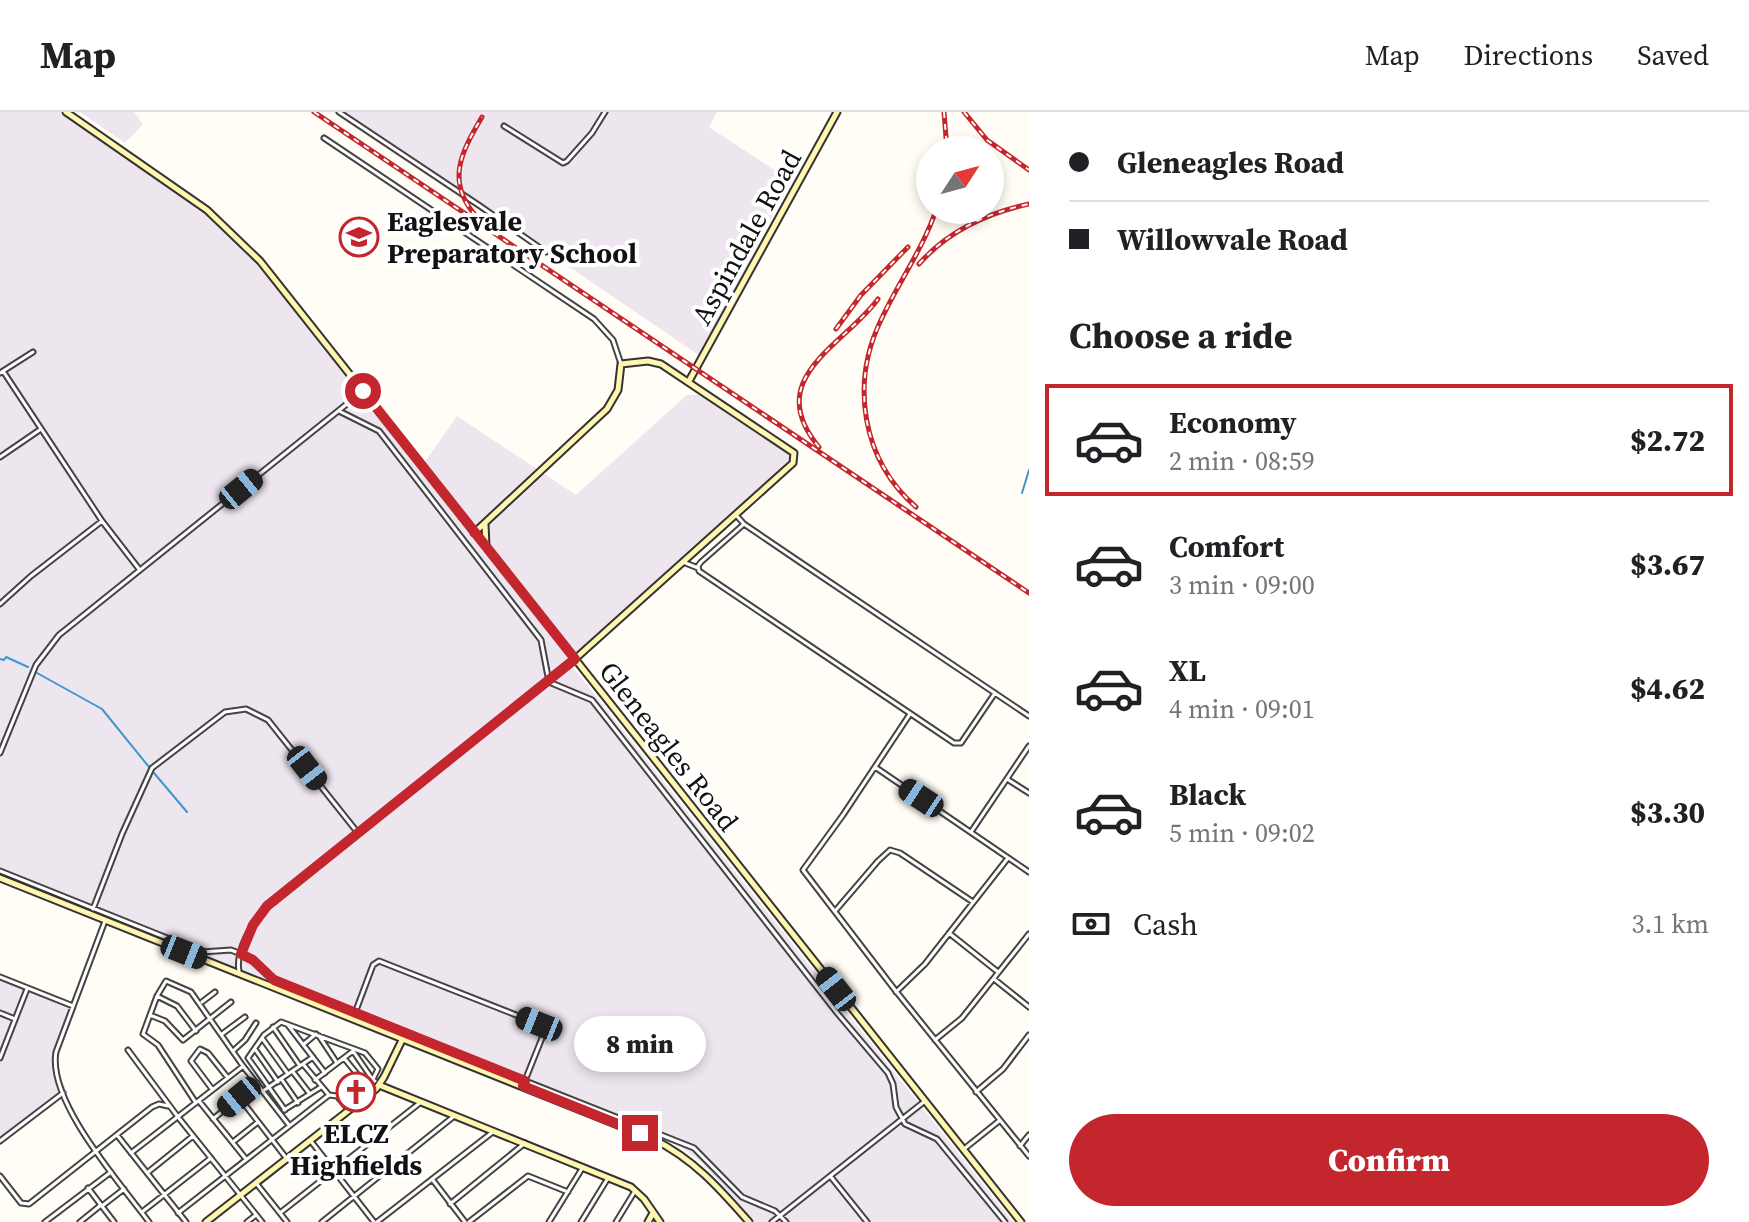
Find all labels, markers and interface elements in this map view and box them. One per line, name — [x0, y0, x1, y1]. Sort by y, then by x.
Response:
text: Map — [40, 29, 116, 81]
text: Map — [1365, 36, 1420, 74]
text: Directions — [1464, 36, 1593, 74]
text: Saved — [1637, 36, 1709, 74]
north arrow — [916, 136, 1004, 224]
map controls — [916, 136, 1004, 224]
text: Gleneagles Road — [1117, 142, 1344, 183]
street label: Aspindale Road — [682, 143, 810, 331]
place label: Eaglesvale Preparatory School — [387, 202, 637, 272]
school or university icon: Eaglesvale Preparatory School — [338, 216, 380, 258]
text: Willowvale Road — [1117, 219, 1348, 260]
text: Choose a ride — [1069, 311, 1292, 360]
route start — [345, 373, 381, 409]
text: Economy — [1169, 402, 1297, 443]
icon: car — [1073, 404, 1145, 476]
text: $2.72 — [1630, 420, 1705, 461]
text: 2 min · 08:59 — [1169, 443, 1315, 479]
car — [215, 465, 267, 513]
text: Comfort — [1169, 526, 1284, 567]
icon: car — [1073, 528, 1145, 600]
text: $3.67 — [1630, 544, 1705, 585]
text: 3 min · 09:00 — [1169, 567, 1315, 603]
text: XL — [1169, 650, 1206, 691]
icon: car — [1073, 652, 1145, 724]
street label: Gleneagles Road — [591, 653, 747, 839]
text: $4.62 — [1630, 668, 1705, 709]
text: 4 min · 09:01 — [1169, 691, 1315, 727]
car — [283, 742, 331, 794]
text: Black — [1169, 774, 1246, 815]
car — [894, 775, 948, 821]
icon: car — [1073, 776, 1145, 848]
text: $3.30 — [1630, 792, 1705, 833]
text: 5 min · 09:02 — [1169, 815, 1315, 851]
icon: cash — [1069, 902, 1113, 946]
text: Cash — [1133, 904, 1198, 945]
text: 3.1 km — [1631, 906, 1709, 942]
car — [157, 932, 211, 972]
car — [812, 963, 860, 1015]
car — [512, 1004, 566, 1044]
callout: 8 min — [574, 1017, 706, 1073]
text: 8 min — [606, 1026, 674, 1062]
church icon: ELCZ Highfields — [335, 1071, 377, 1113]
car — [213, 1073, 265, 1121]
place label: ELCZ Highfields — [290, 1114, 423, 1184]
button: Confirm — [1069, 1114, 1709, 1206]
route end — [622, 1115, 658, 1151]

